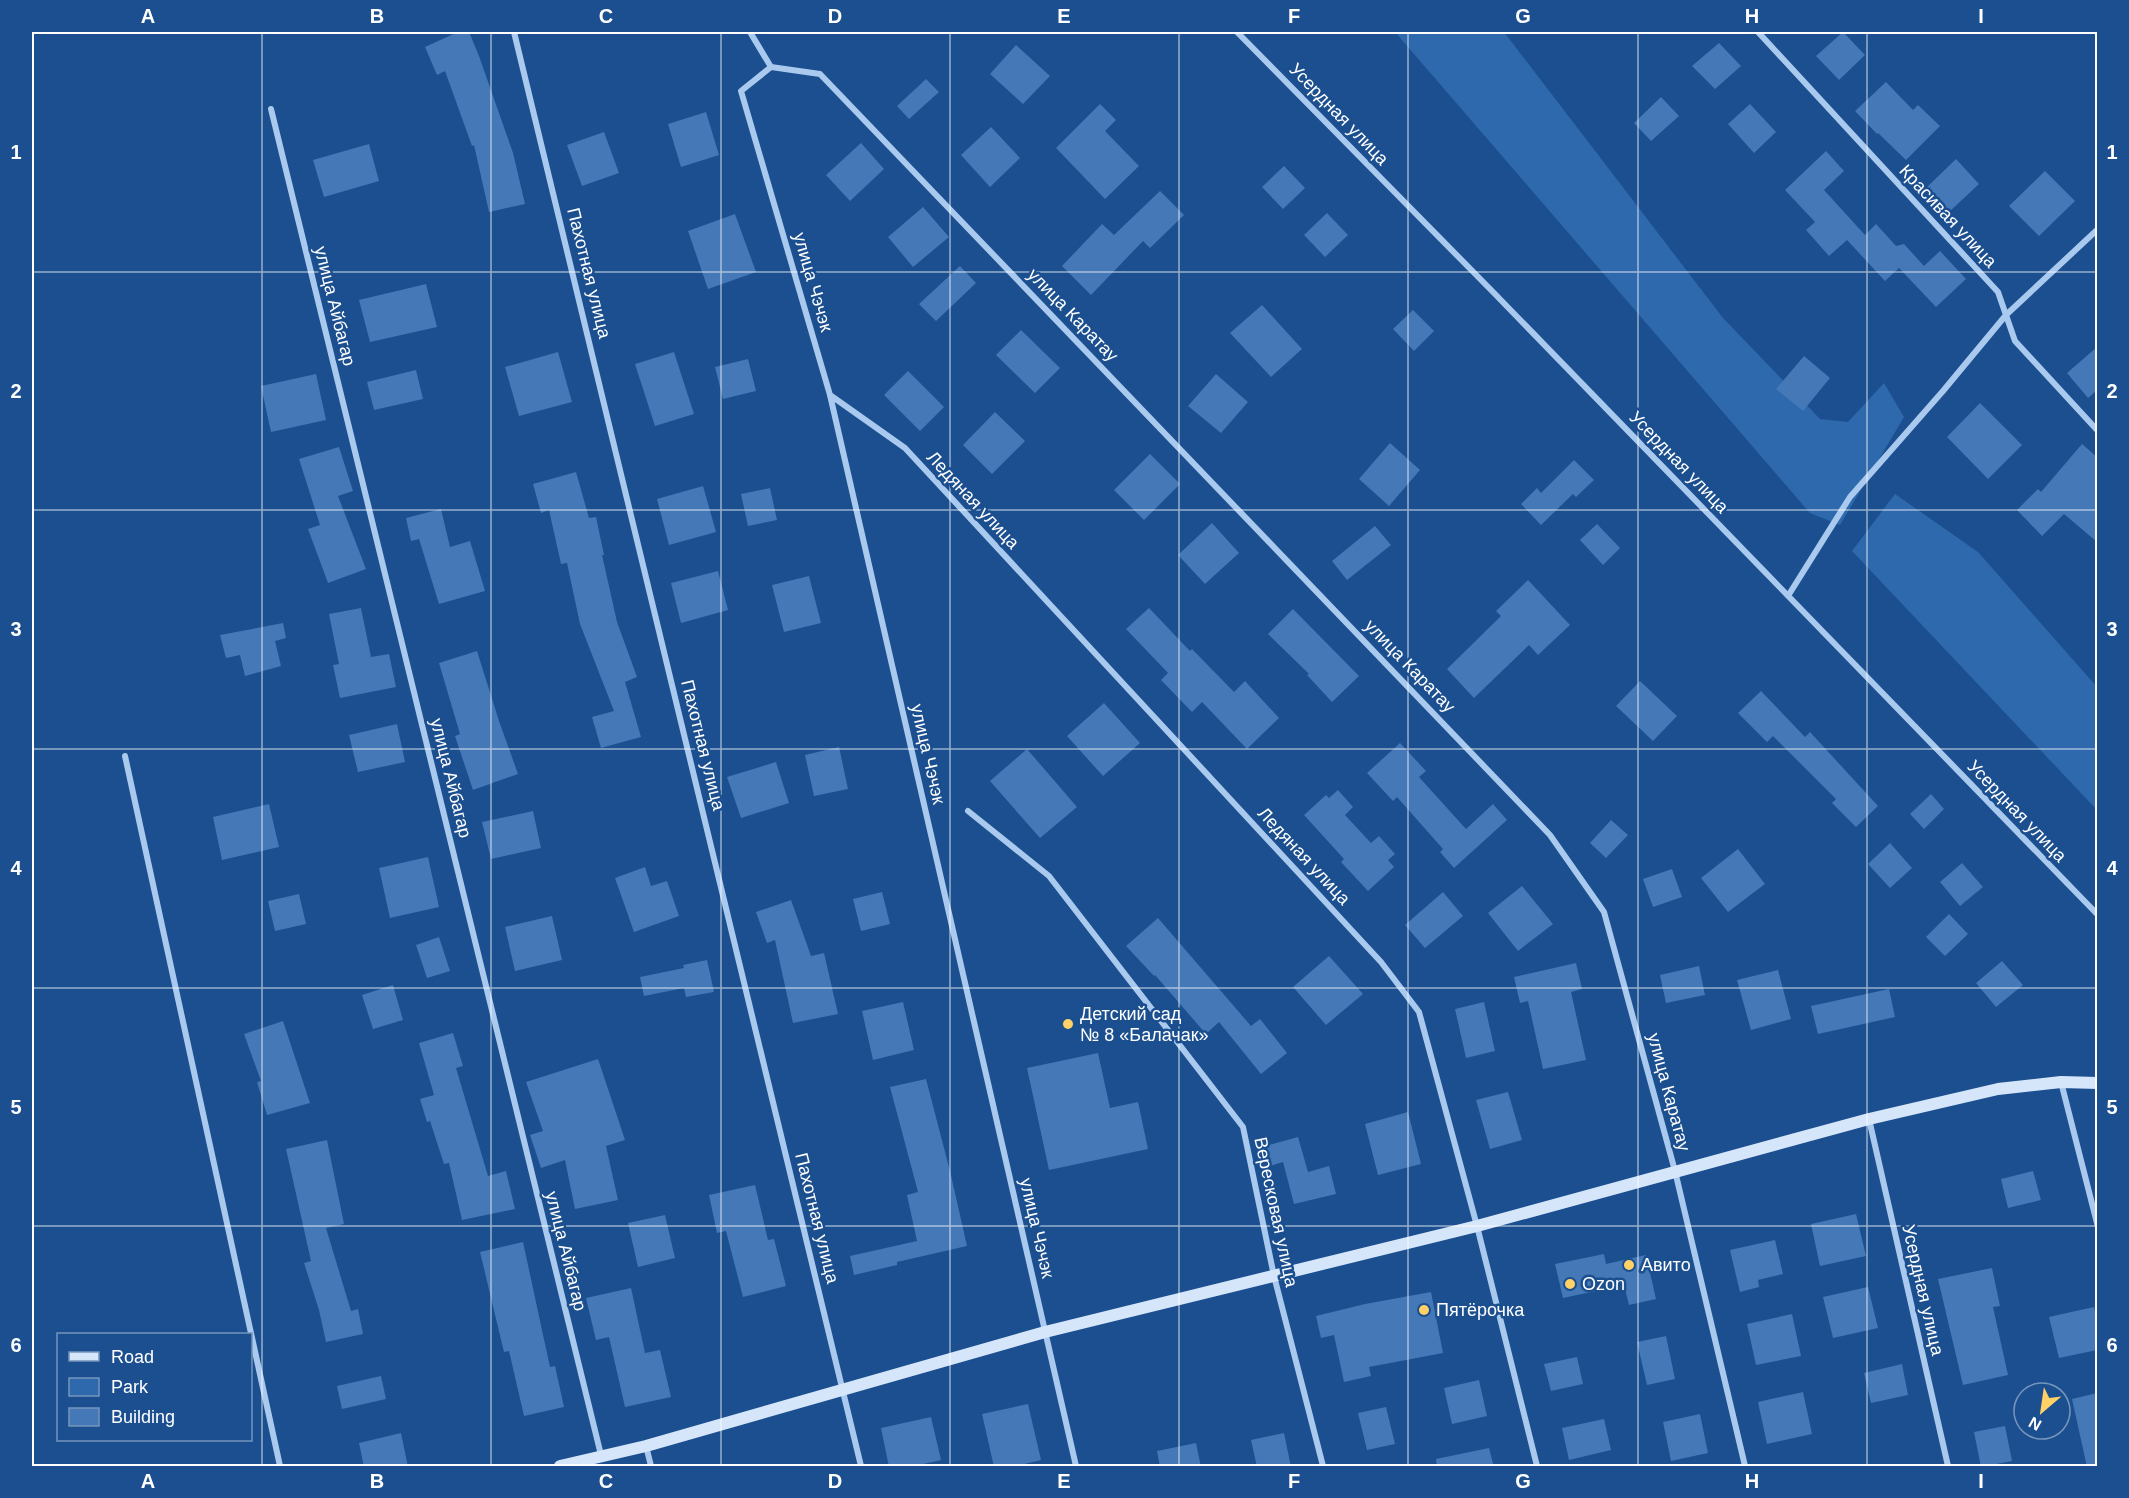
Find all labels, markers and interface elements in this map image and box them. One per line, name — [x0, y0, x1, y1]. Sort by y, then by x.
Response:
text: A — [141, 5, 155, 27]
text: B — [370, 5, 384, 27]
text: C — [599, 5, 613, 27]
text: D — [828, 5, 842, 27]
text: E — [1057, 5, 1071, 27]
text: F — [1288, 5, 1300, 27]
text: G — [1515, 5, 1531, 27]
text: H — [1745, 5, 1759, 27]
text: I — [1978, 5, 1984, 27]
street label: Усердная улица — [1285, 59, 1393, 170]
text: 1 — [10, 141, 22, 163]
text: 1 — [2106, 141, 2118, 163]
street label: Красивая улица — [1895, 160, 2001, 272]
street label: Пахотная улица — [563, 206, 615, 341]
street label: улица Чэчэк — [789, 230, 837, 334]
street label: улица Айбагар — [310, 244, 360, 368]
street label: улица Каратау — [1024, 264, 1122, 366]
text: 2 — [10, 380, 22, 402]
text: 2 — [2106, 380, 2118, 402]
street label: Усердная улица — [1625, 407, 1733, 518]
street label: Ледяная улица — [923, 447, 1024, 554]
street label: улица Каратау — [1361, 615, 1459, 717]
text: 3 — [10, 618, 22, 640]
text: 3 — [2106, 618, 2118, 640]
street label: Пахотная улица — [677, 678, 729, 813]
street label: улица Чэчэк — [907, 702, 949, 806]
street label: улица Айбагар — [426, 716, 476, 840]
street label: Усердная улица — [1963, 756, 2071, 867]
street label: Ледяная улица — [1254, 803, 1355, 910]
text: 4 — [10, 857, 22, 879]
text: 4 — [2106, 857, 2118, 879]
place label: Детский сад № 8 «Балачак» — [1080, 1004, 1209, 1045]
marker: Детский сад № 8 «Балачак» — [1061, 1017, 1075, 1031]
street label: улица Каратау — [1644, 1031, 1694, 1153]
text: 5 — [10, 1096, 22, 1118]
text: 5 — [2106, 1096, 2118, 1118]
street label: Вересковая улица — [1250, 1135, 1302, 1290]
street label: Пахотная улица — [791, 1151, 843, 1286]
street label: улица Чэчэк — [1016, 1176, 1058, 1280]
street label: улица Айбагар — [541, 1189, 591, 1313]
street label: Усердная улица — [1898, 1223, 1948, 1358]
place label: Авито — [1641, 1255, 1691, 1275]
marker: Авито — [1622, 1258, 1636, 1272]
place label: Ozon — [1582, 1274, 1625, 1294]
marker: Ozon — [1563, 1277, 1577, 1291]
place label: Пятёрочка — [1436, 1300, 1525, 1320]
marker: Пятёрочка — [1417, 1303, 1431, 1317]
legend — [57, 1333, 252, 1441]
text: 6 — [10, 1334, 22, 1356]
text: 6 — [2106, 1334, 2118, 1356]
text: Road — [111, 1347, 154, 1367]
text: Park — [111, 1377, 149, 1397]
north arrow — [2012, 1381, 2072, 1441]
text: Building — [111, 1407, 175, 1427]
text: N — [2026, 1413, 2044, 1434]
text: A — [141, 1470, 155, 1492]
text: B — [370, 1470, 384, 1492]
text: C — [599, 1470, 613, 1492]
text: D — [828, 1470, 842, 1492]
text: E — [1057, 1470, 1071, 1492]
text: F — [1288, 1470, 1300, 1492]
text: G — [1515, 1470, 1531, 1492]
text: H — [1745, 1470, 1759, 1492]
text: I — [1978, 1470, 1984, 1492]

